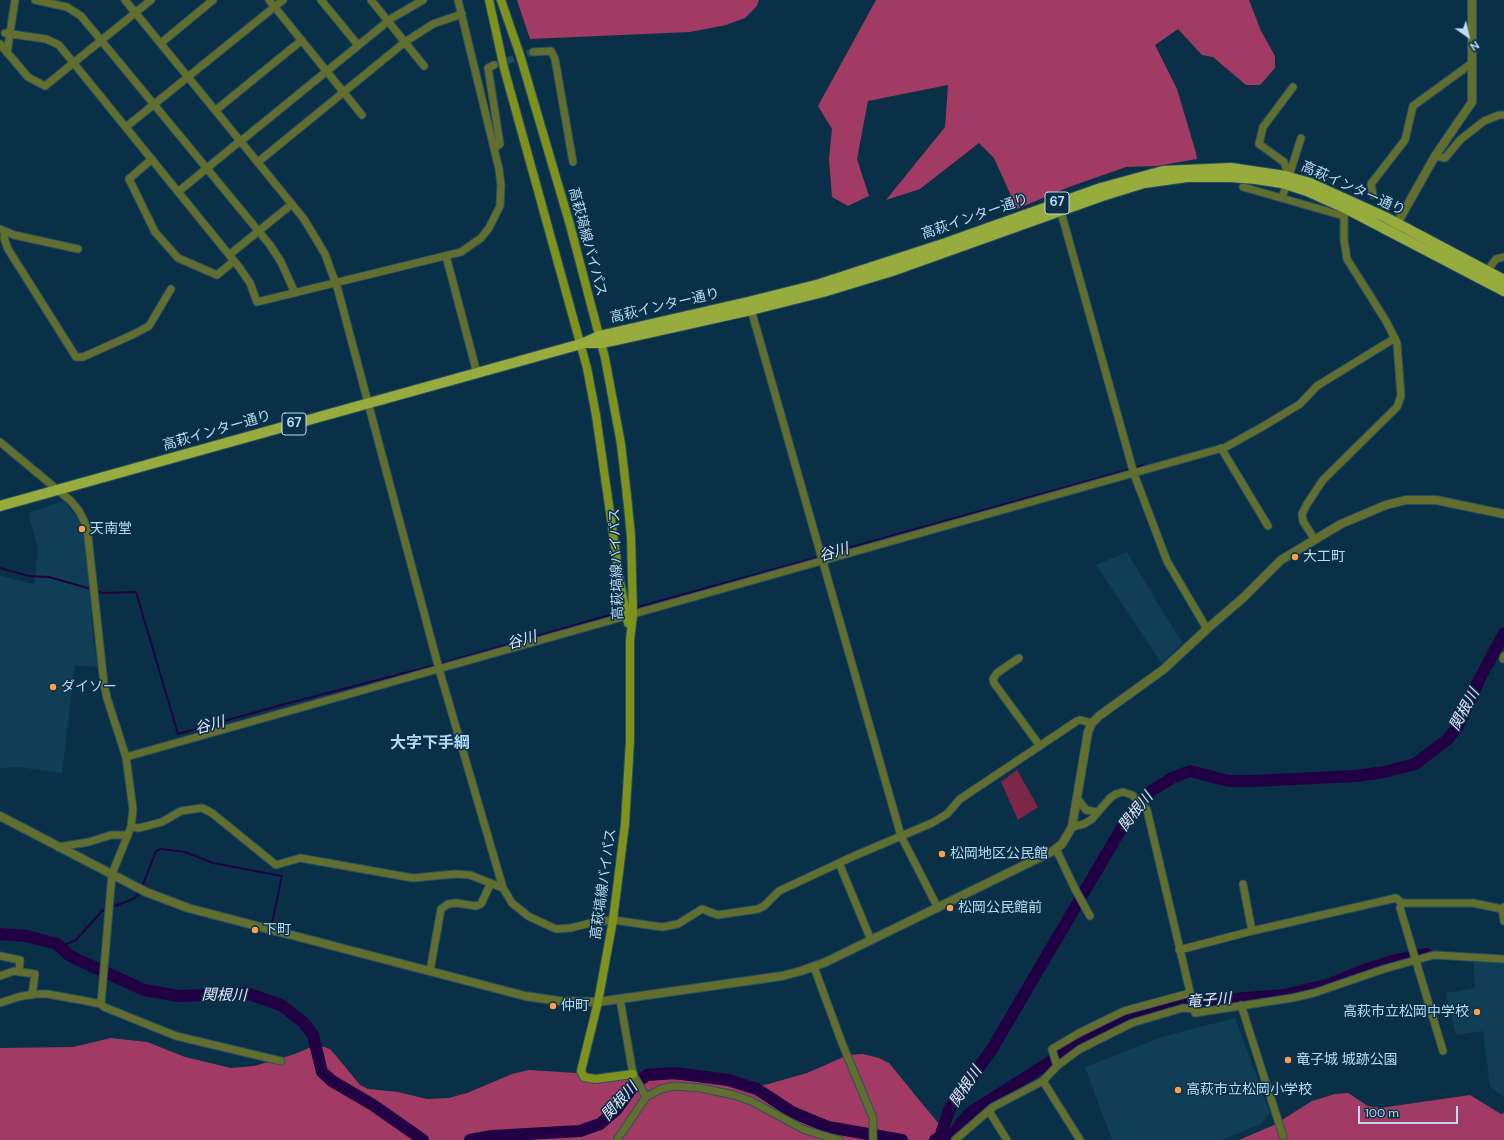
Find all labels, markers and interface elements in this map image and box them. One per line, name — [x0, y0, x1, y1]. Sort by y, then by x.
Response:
north arrow — [1448, 16, 1488, 56]
text: N — [1467, 38, 1482, 54]
street label: 高萩インター通り — [1298, 159, 1408, 219]
street label: 高萩塙線バイパス — [564, 186, 610, 298]
street label: 高萩インター通り — [919, 191, 1031, 243]
road number: 67 — [1045, 192, 1069, 214]
street label: 高萩インター通り — [609, 285, 721, 327]
street label: 高萩インター通り — [161, 407, 273, 455]
road number: 67 — [282, 413, 306, 435]
street label: 高萩塙線バイパス — [607, 508, 627, 620]
place label: 天南堂 — [90, 521, 132, 537]
marker: 天南堂 — [77, 524, 87, 534]
water label: 谷川 — [817, 540, 851, 566]
place label: 大工町 — [1303, 549, 1345, 565]
marker: 大工町 — [1290, 552, 1300, 562]
water label: 谷川 — [505, 628, 539, 654]
place label: ダイソー — [61, 679, 117, 695]
marker: ダイソー — [48, 682, 58, 692]
water label: 関根川 — [1446, 686, 1484, 734]
water label: 谷川 — [193, 713, 227, 739]
district label: 大字下手綱 — [390, 734, 470, 754]
water label: 関根川 — [1115, 789, 1157, 835]
street label: 高萩塙線バイパス — [588, 827, 620, 941]
place label: 松岡地区公民館 — [950, 846, 1048, 862]
marker: 松岡地区公民館 — [937, 849, 947, 859]
place label: 松岡公民館前 — [958, 900, 1042, 916]
marker: 松岡公民館前 — [945, 903, 955, 913]
place label: 下町 — [263, 922, 291, 938]
marker: 下町 — [250, 925, 260, 935]
water label: 関根川 — [201, 987, 247, 1005]
water label: 竜子川 — [1186, 990, 1232, 1012]
place label: 仲町 — [561, 998, 589, 1014]
marker: 仲町 — [548, 1001, 558, 1011]
place label: 高萩市立松岡中学校 — [1343, 1004, 1469, 1020]
marker: 高萩市立松岡中学校 — [1472, 1007, 1482, 1017]
place label: 竜子城 城跡公園 — [1296, 1052, 1398, 1068]
marker: 竜子城 城跡公園 — [1283, 1055, 1293, 1065]
water label: 関根川 — [946, 1063, 986, 1111]
water label: 関根川 — [598, 1079, 642, 1125]
place label: 高萩市立松岡小学校 — [1186, 1082, 1312, 1098]
marker: 高萩市立松岡小学校 — [1173, 1085, 1183, 1095]
scale bar — [1360, 1098, 1460, 1124]
text: 100 m — [1365, 1105, 1399, 1121]

